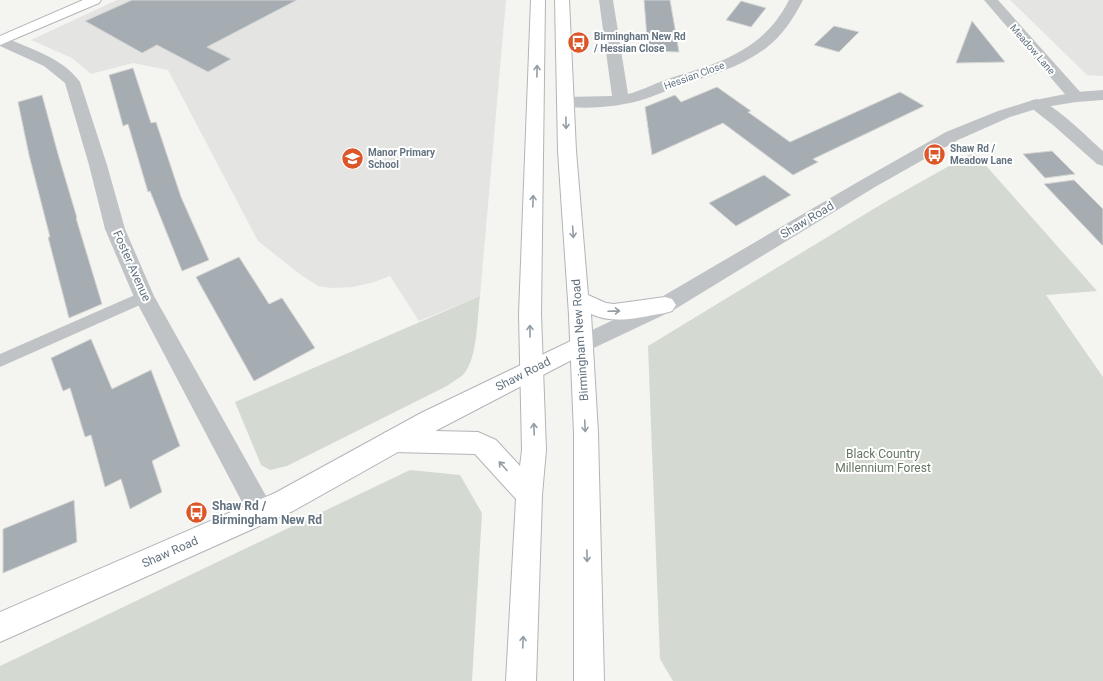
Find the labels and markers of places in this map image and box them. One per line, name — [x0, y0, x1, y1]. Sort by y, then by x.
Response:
bus stop icon: Birmingham New Rd / Hessian Close — [565, 29, 591, 55]
place label: Birmingham New Rd / Hessian Close — [593, 31, 686, 54]
bus stop icon: Shaw Rd / Meadow Lane — [921, 141, 947, 167]
place label: Shaw Rd / Meadow Lane — [950, 143, 1013, 166]
school or university icon: Manor Primary School — [340, 145, 366, 171]
place label: Manor Primary School — [368, 147, 436, 170]
place label: Shaw Rd / Birmingham New Rd — [212, 499, 322, 527]
bus stop icon: Shaw Rd / Birmingham New Rd — [184, 500, 210, 526]

